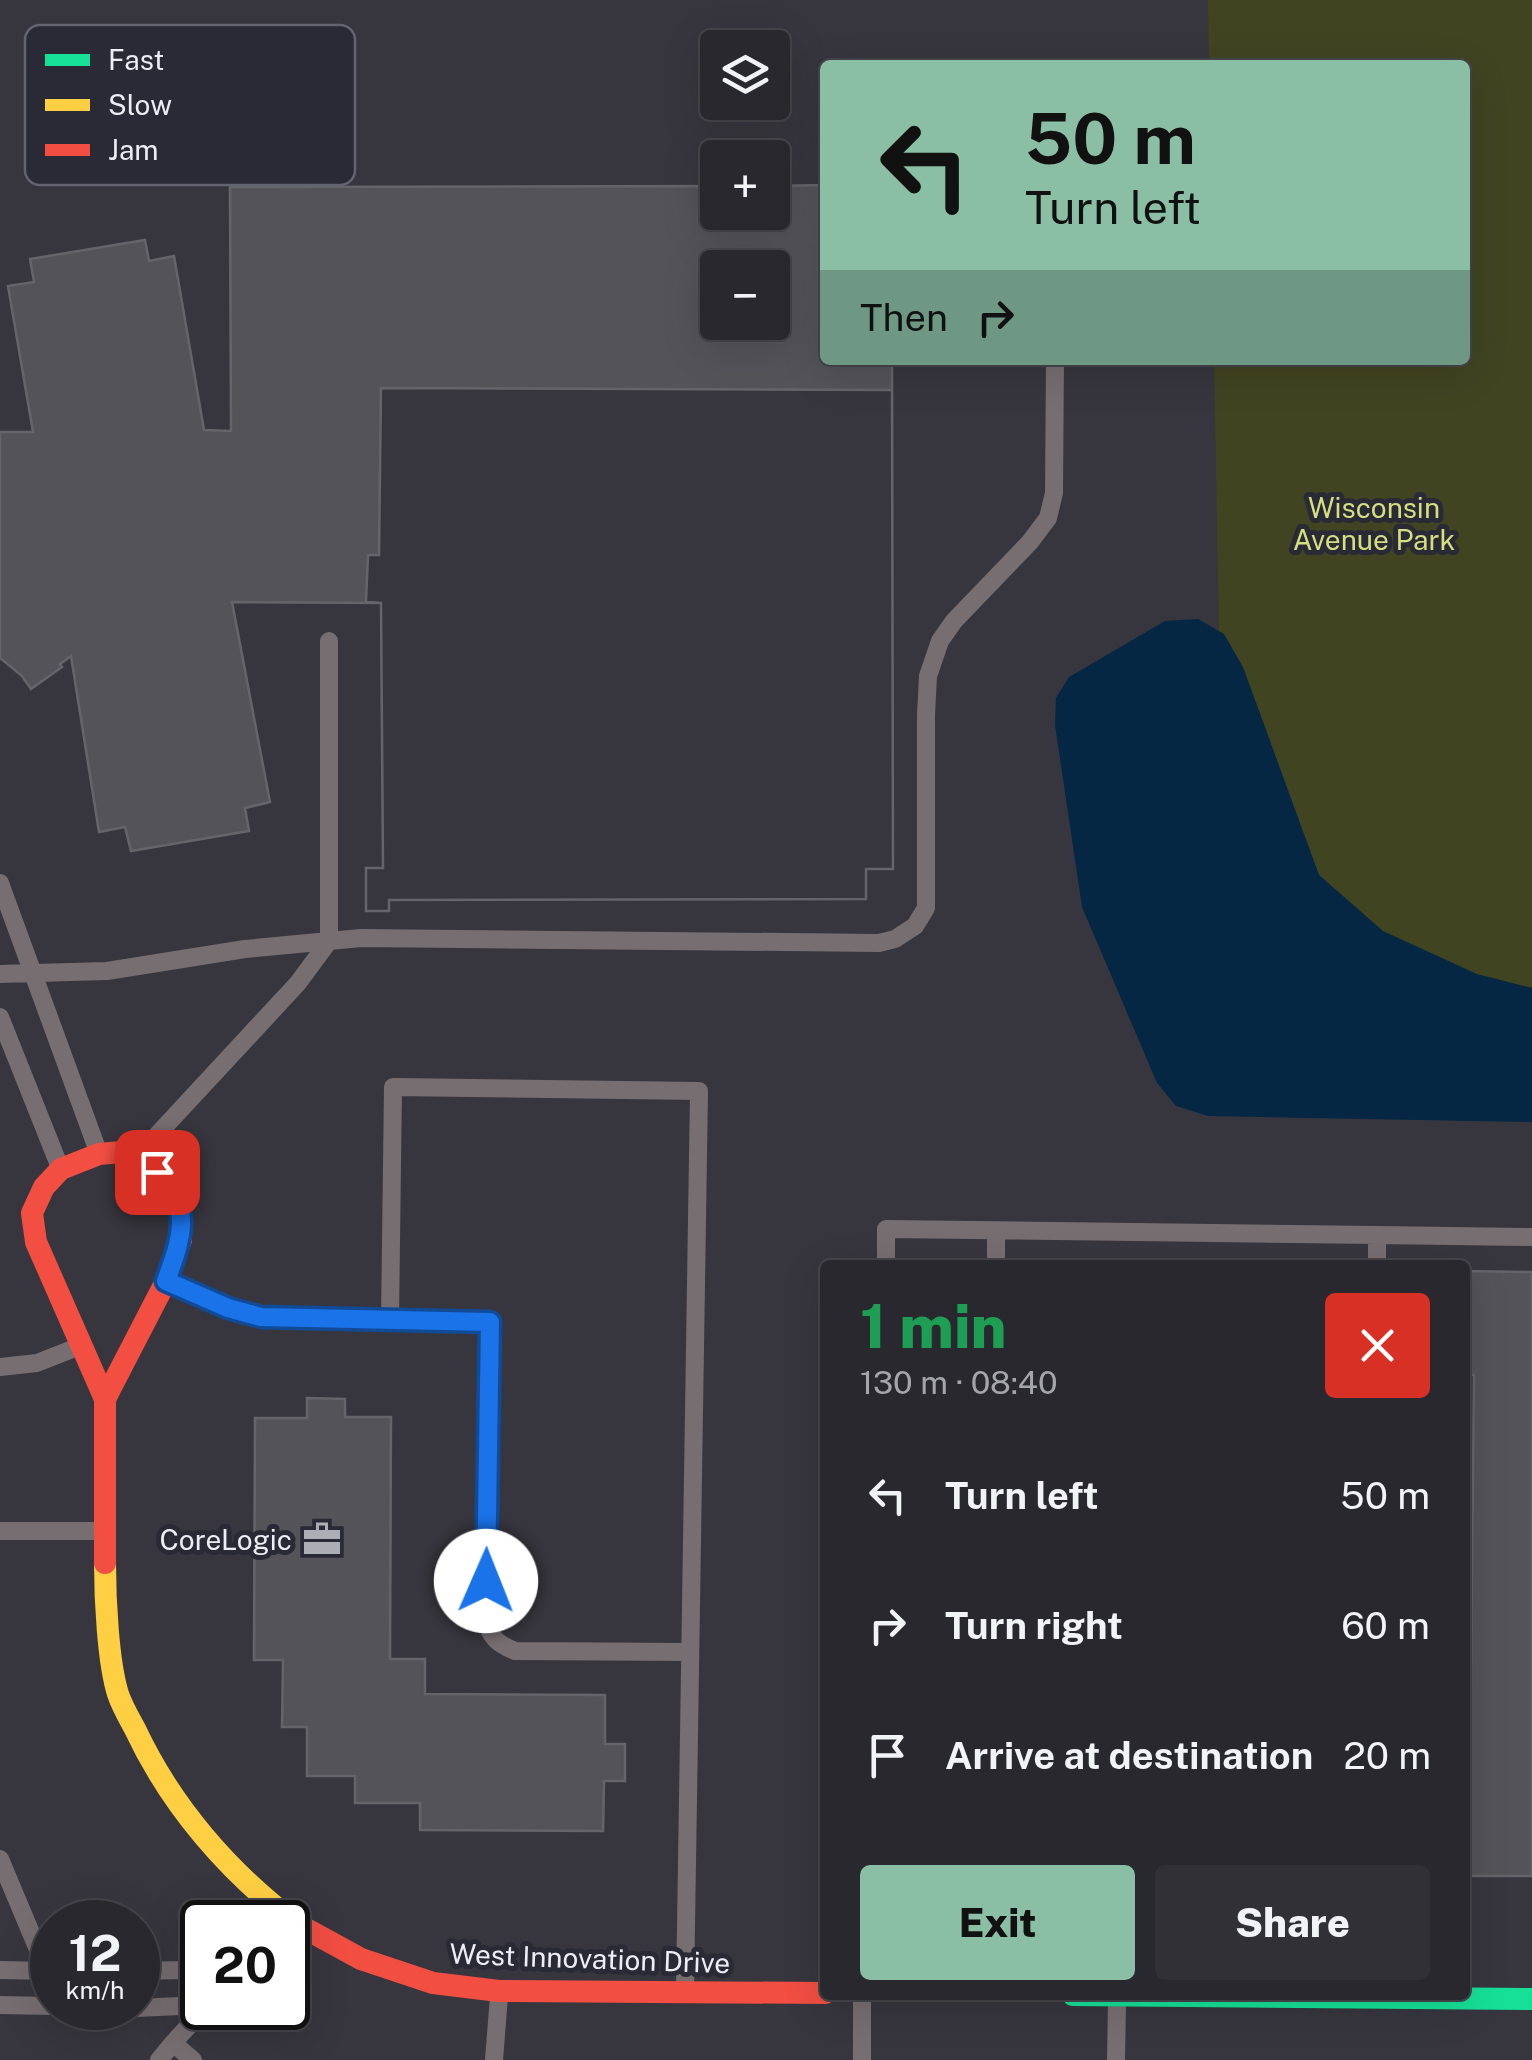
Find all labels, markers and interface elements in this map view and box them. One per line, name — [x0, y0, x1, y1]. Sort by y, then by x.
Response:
legend — [25, 25, 355, 185]
map controls — [700, 30, 790, 340]
button: layers — [700, 30, 790, 120]
text: Fast — [108, 43, 164, 76]
text: Slow — [108, 88, 172, 121]
text: 50 m — [1025, 97, 1196, 180]
icon: left — [860, 100, 990, 230]
text: Jam — [108, 133, 159, 166]
button: + — [700, 140, 790, 230]
text: Turn left — [1025, 181, 1201, 234]
button: − — [700, 250, 790, 340]
icon: right — [968, 290, 1023, 345]
text: Then — [860, 295, 948, 340]
park label: Wisconsin Avenue Park — [1293, 491, 1455, 556]
pin — [115, 1130, 200, 1215]
icon: arrive — [130, 1145, 185, 1200]
text: 1 min — [860, 1291, 1007, 1362]
button: close — [1325, 1293, 1430, 1398]
text: 130 m · 08:40 — [860, 1364, 1058, 1401]
icon: left — [860, 1468, 915, 1523]
text: Turn left — [945, 1473, 1099, 1518]
text: 50 m — [1340, 1473, 1430, 1518]
office icon: CoreLogic — [301, 1518, 343, 1560]
place label: CoreLogic — [160, 1523, 292, 1556]
position arrow — [434, 1529, 538, 1633]
icon: right — [860, 1598, 915, 1653]
text: Turn right — [945, 1603, 1123, 1648]
text: 60 m — [1341, 1603, 1430, 1648]
icon: arrive — [860, 1728, 915, 1783]
text: Arrive at destination — [945, 1733, 1313, 1778]
text: 20 m — [1343, 1733, 1431, 1778]
button: Exit — [860, 1865, 1135, 1980]
button: Share — [1155, 1865, 1430, 1980]
speed limit sign: 20 — [180, 1900, 310, 2030]
text: 12 — [68, 1923, 122, 1982]
street label: West Innovation Drive — [449, 1937, 731, 1979]
text: km/h — [66, 1975, 124, 2005]

